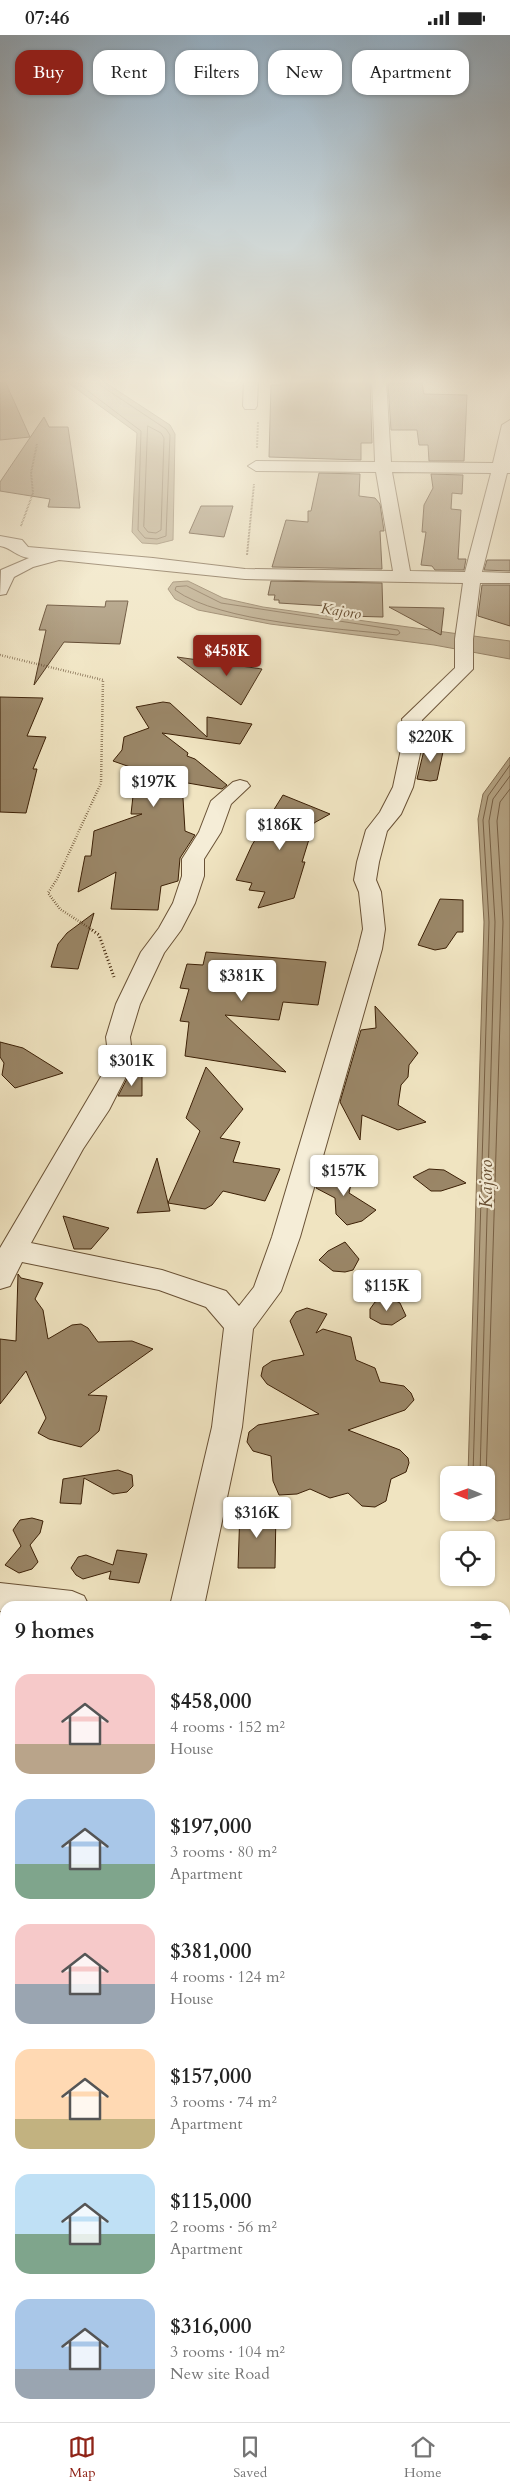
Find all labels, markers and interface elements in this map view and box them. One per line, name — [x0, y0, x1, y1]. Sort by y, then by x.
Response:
text: 07:46 — [25, 5, 69, 31]
chip: Buy — [15, 50, 83, 95]
chip: Rent — [93, 50, 165, 95]
chip: Filters — [175, 50, 258, 95]
chip: New — [268, 50, 342, 95]
chip: Apartment — [352, 50, 469, 95]
water label: Kajoro — [319, 598, 363, 624]
pin: $458K — [192, 635, 262, 677]
text: $458K — [204, 640, 250, 662]
pin: $220K — [396, 721, 466, 763]
text: $220K — [408, 726, 454, 748]
pin: $197K — [119, 765, 189, 808]
text: $197K — [131, 771, 177, 793]
pin: $186K — [245, 809, 315, 851]
text: $186K — [257, 814, 303, 836]
pin: $381K — [207, 959, 277, 1002]
text: $381K — [219, 965, 265, 987]
pin: $301K — [97, 1045, 167, 1087]
text: $301K — [109, 1050, 155, 1072]
pin: $157K — [309, 1155, 379, 1197]
text: $157K — [321, 1160, 367, 1182]
water label: Kajoro — [474, 1160, 499, 1208]
pin: $115K — [352, 1269, 422, 1312]
text: $115K — [364, 1275, 410, 1297]
north arrow — [440, 1466, 495, 1521]
map controls — [440, 1466, 495, 1586]
pin: $316K — [222, 1497, 292, 1539]
text: $316K — [234, 1502, 280, 1524]
button: locate — [440, 1531, 495, 1586]
text: 9 homes — [15, 1617, 94, 1646]
icon: filters — [467, 1617, 495, 1645]
text: $458,000 — [170, 1687, 251, 1716]
icon: home — [55, 1694, 115, 1754]
text: 4 rooms · 152 m² — [170, 1716, 285, 1738]
text: House — [170, 1738, 213, 1760]
text: $197,000 — [170, 1812, 251, 1841]
icon: home — [55, 1819, 115, 1879]
text: 3 rooms · 80 m² — [170, 1841, 277, 1863]
text: Apartment — [170, 1863, 243, 1885]
text: $381,000 — [170, 1937, 251, 1966]
icon: home — [55, 1944, 115, 2004]
text: 4 rooms · 124 m² — [170, 1966, 285, 1988]
text: House — [170, 1988, 213, 2010]
text: $157,000 — [170, 2062, 251, 2091]
icon: home — [55, 2069, 115, 2129]
text: 3 rooms · 74 m² — [170, 2091, 277, 2113]
text: Apartment — [170, 2113, 243, 2135]
text: $115,000 — [170, 2187, 251, 2216]
icon: home — [55, 2194, 115, 2254]
text: 2 rooms · 56 m² — [170, 2216, 277, 2238]
text: Apartment — [170, 2238, 243, 2260]
text: $316,000 — [170, 2312, 251, 2341]
icon: home — [55, 2319, 115, 2379]
text: 3 rooms · 104 m² — [170, 2341, 285, 2363]
text: New site Road — [170, 2363, 270, 2385]
tab: Map — [68, 2433, 96, 2482]
tab: Saved — [233, 2433, 267, 2482]
tab: Home — [404, 2433, 442, 2482]

